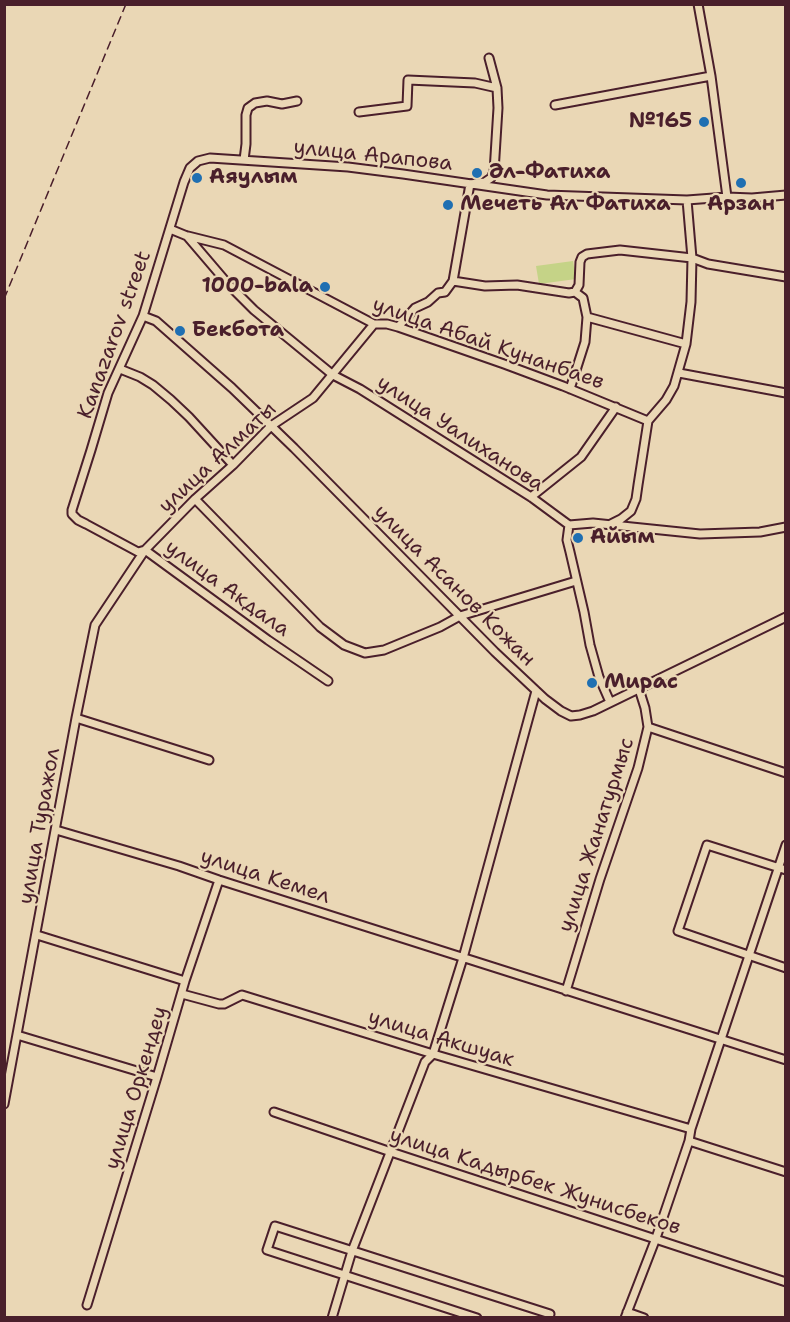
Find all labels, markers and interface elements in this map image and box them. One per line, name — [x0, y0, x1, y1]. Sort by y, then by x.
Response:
place label: №165 — [629, 109, 692, 135]
marker: №165 — [697, 115, 711, 129]
street label: улица Арапова — [292, 135, 454, 177]
place label: Әл-Фатиха — [489, 160, 610, 186]
place label: Аяулым — [209, 165, 297, 191]
marker: Әл-Фатиха — [470, 166, 484, 180]
marker: Аяулым — [190, 171, 204, 185]
marker: Арзан — [734, 176, 748, 190]
place label: Мечеть Ал Фатиха — [460, 192, 671, 218]
place label: Арзан — [707, 192, 775, 218]
marker: Мечеть Ал Фатиха — [441, 198, 455, 212]
street label: Kanazarov street — [73, 248, 157, 422]
place label: 1000-bala — [202, 274, 313, 300]
marker: 1000-bala — [318, 280, 332, 294]
street label: улица Абай Кунанбаев — [369, 292, 607, 396]
place label: Бекбота — [192, 318, 284, 344]
marker: Бекбота — [173, 324, 187, 338]
street label: улица Уалиханова — [372, 370, 548, 498]
street label: улица Алматы — [154, 397, 282, 519]
street label: улица Асанов Кожан — [368, 500, 540, 672]
place label: Айым — [590, 525, 655, 551]
marker: Айым — [571, 531, 585, 545]
street label: улица Акдала — [160, 535, 294, 643]
place label: Мирас — [604, 670, 678, 696]
marker: Мирас — [585, 676, 599, 690]
street label: улица Жанатурмыс — [554, 735, 640, 935]
street label: улица Туражол — [14, 746, 66, 906]
street label: улица Кемел — [197, 844, 333, 910]
street label: улица Оркендеу — [100, 1003, 174, 1173]
street label: улица Акшуак — [365, 1005, 517, 1073]
street label: улица Кадырбек Жунисбеков — [386, 1123, 684, 1241]

